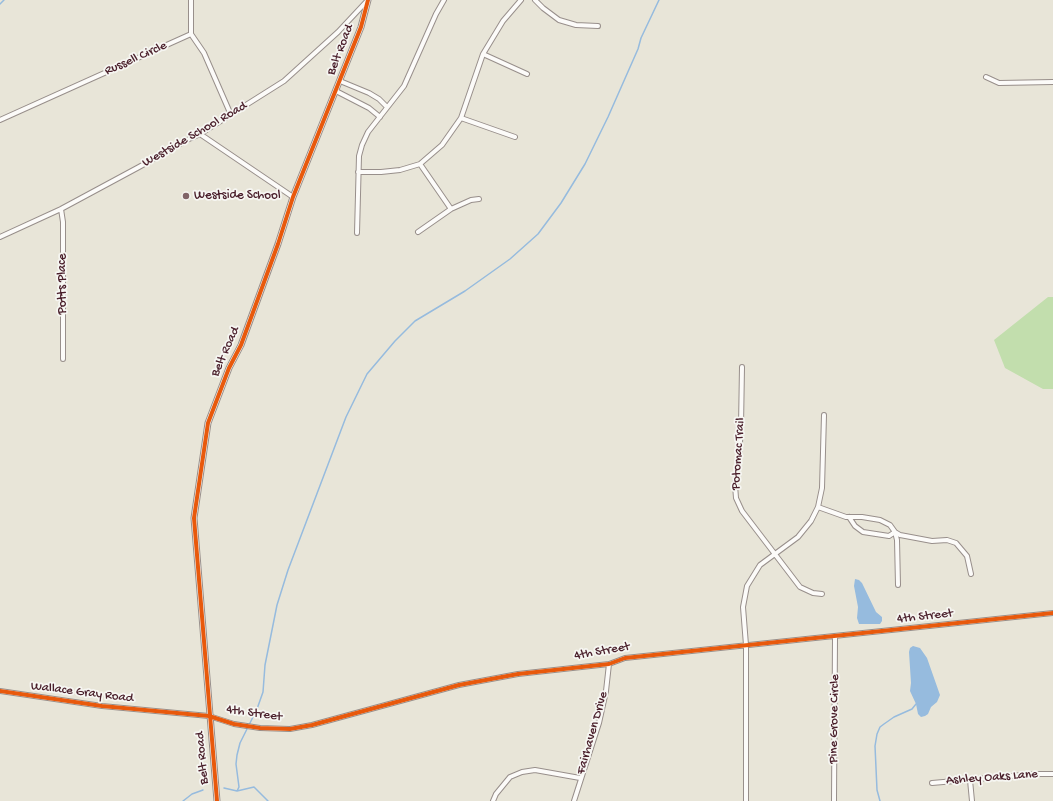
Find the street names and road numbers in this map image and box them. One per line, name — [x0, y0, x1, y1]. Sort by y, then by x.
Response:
street label: Belt Road — [324, 22, 358, 78]
street label: Russell Circle — [102, 38, 170, 80]
street label: Westside School Road — [140, 99, 250, 171]
street label: Potts Place — [55, 254, 71, 314]
street label: Belt Road — [208, 325, 244, 379]
street label: Potomac Trail — [729, 417, 749, 491]
street label: 4th Street — [896, 606, 954, 628]
street label: 4th Street — [573, 639, 631, 665]
street label: Pine Grove Circle — [826, 674, 844, 764]
street label: Wallace Gray Road — [30, 679, 134, 707]
street label: Fairhaven Drive — [574, 690, 612, 776]
street label: 4th Street — [225, 702, 283, 726]
street label: Belt Road — [193, 731, 213, 785]
street label: Ashley Oaks Lane — [946, 767, 1038, 789]

